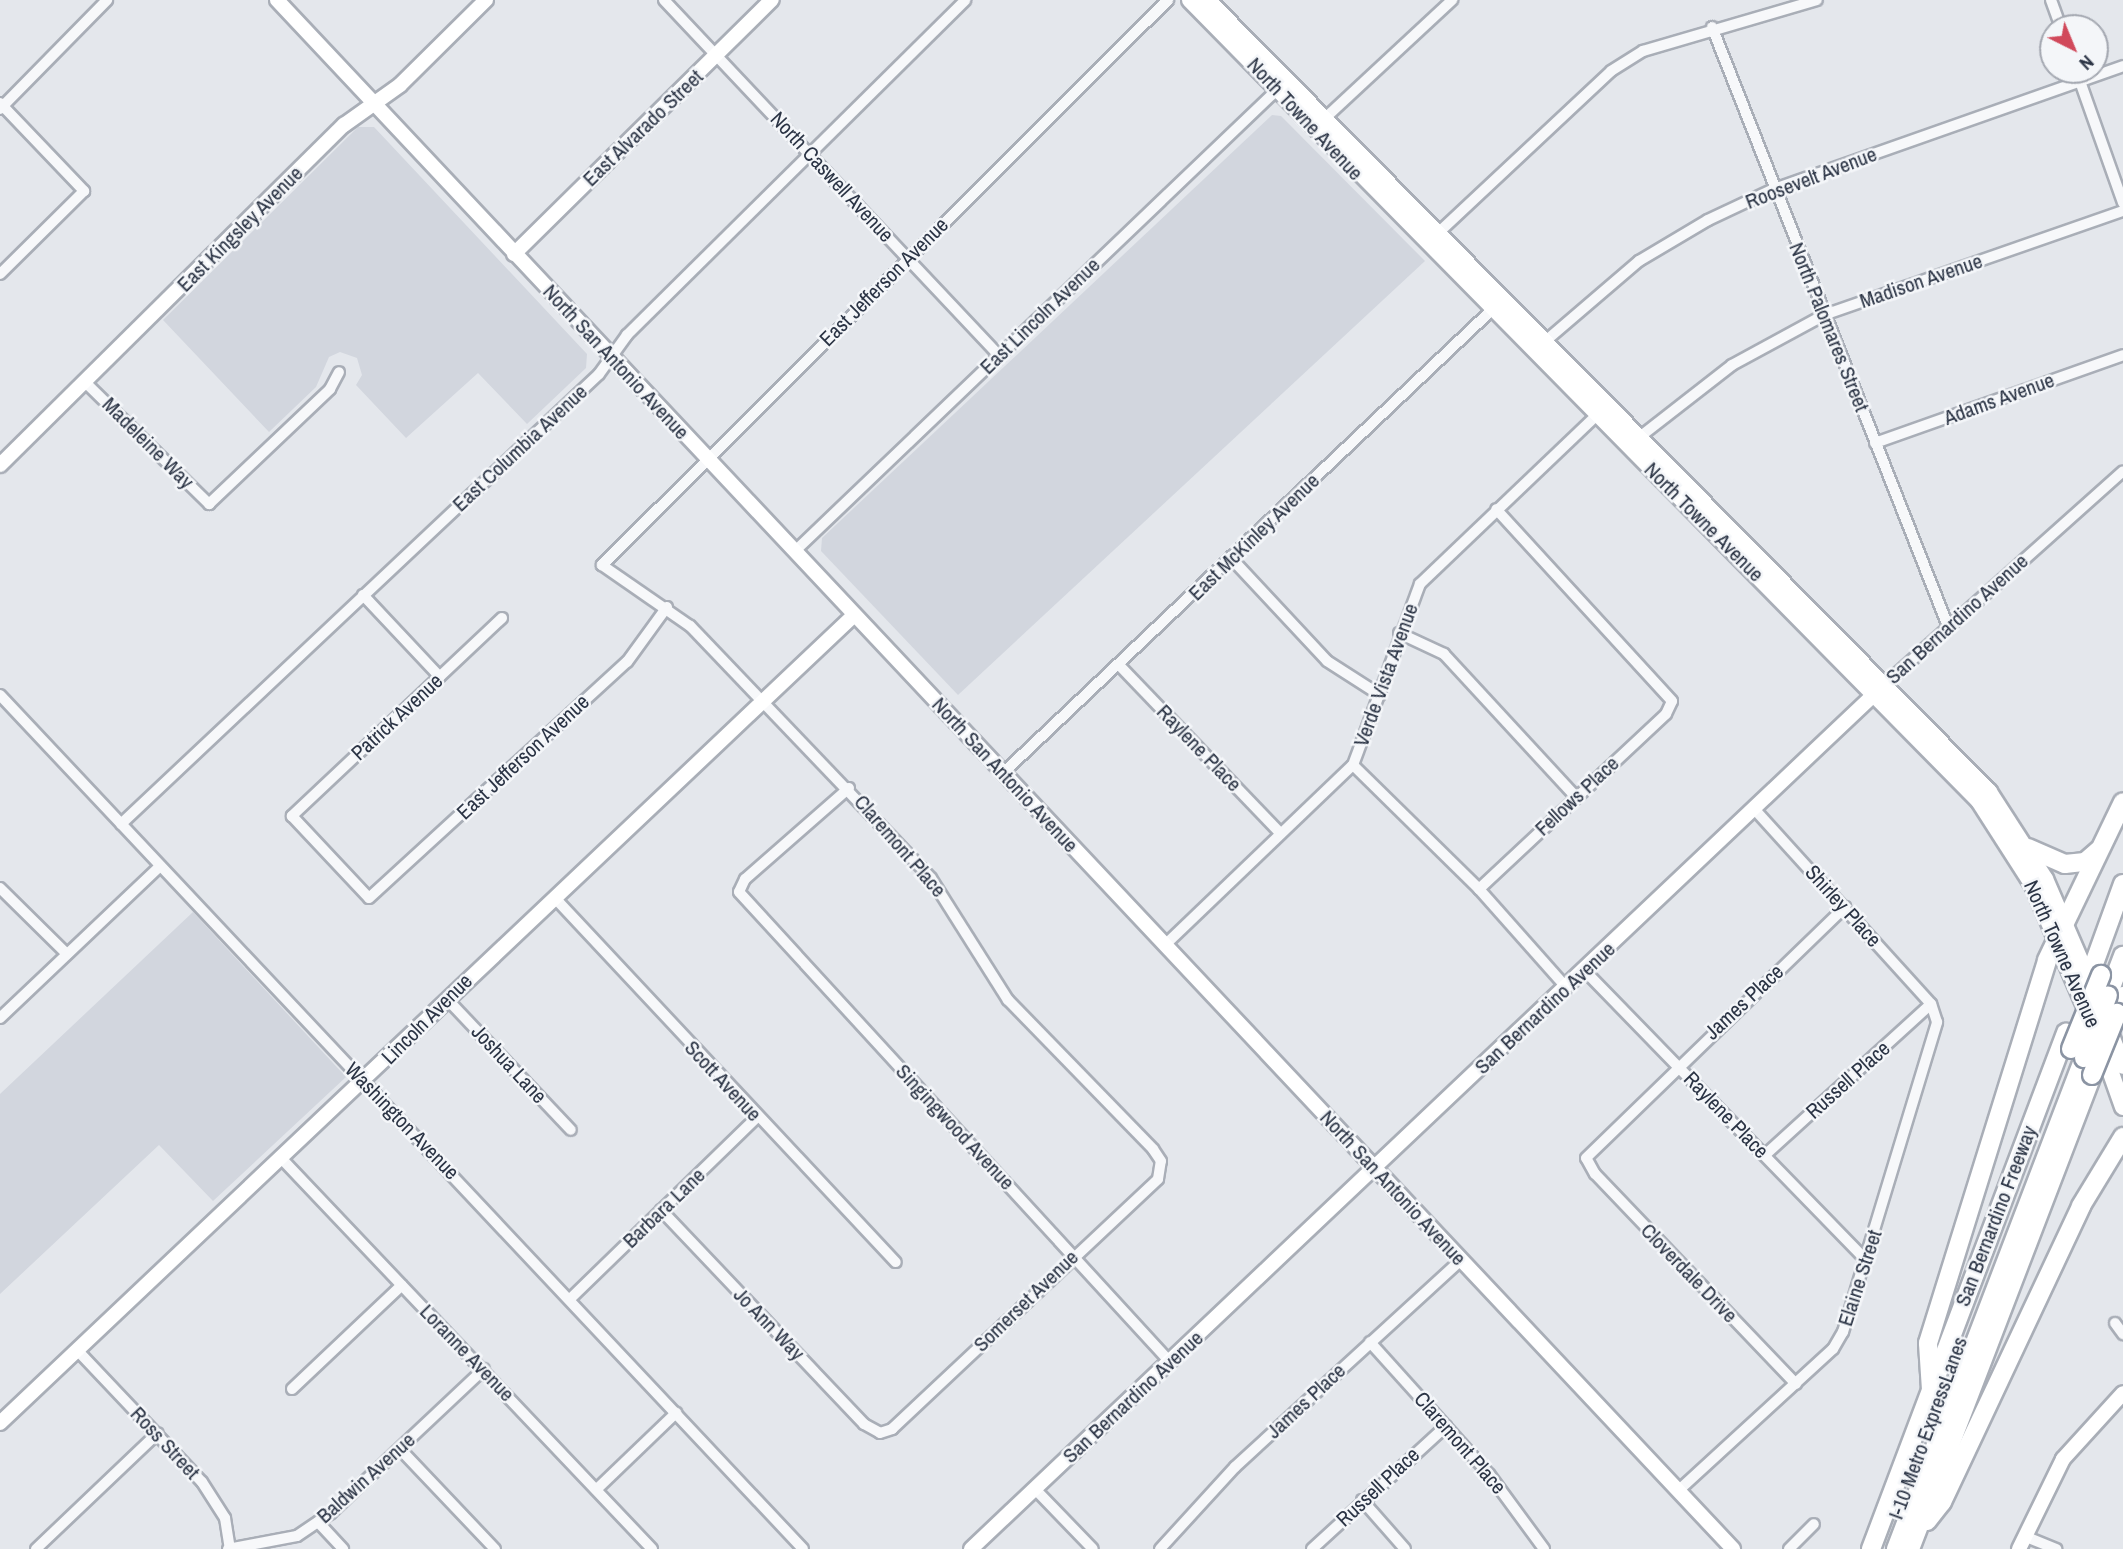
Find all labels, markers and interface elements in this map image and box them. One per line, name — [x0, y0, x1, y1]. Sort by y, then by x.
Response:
north arrow — [2039, 14, 2109, 84]
text: N — [2074, 50, 2100, 76]
street label: North Towne Avenue — [1241, 52, 1369, 186]
street label: East Alvarado Street — [577, 64, 709, 192]
street label: North Caswell Avenue — [765, 106, 899, 248]
street label: Roosevelt Avenue — [1741, 141, 1881, 215]
street label: East Kingsley Avenue — [172, 161, 308, 297]
street label: East Jefferson Avenue — [814, 212, 954, 352]
street label: North Palomares Street — [1784, 239, 1874, 415]
street label: Madison Avenue — [1856, 248, 1986, 314]
street label: East Lincoln Avenue — [975, 252, 1105, 380]
street label: North San Antonio Avenue — [537, 279, 695, 445]
street label: Adams Avenue — [1940, 367, 2058, 431]
street label: East Columbia Avenue — [447, 379, 593, 517]
street label: Madeleine Way — [97, 392, 199, 494]
street label: North Towne Avenue — [1639, 457, 1769, 587]
street label: East McKinley Avenue — [1183, 468, 1325, 606]
street label: San Bernardino Avenue — [1880, 548, 2034, 690]
street label: Verde Vista Avenue — [1348, 599, 1424, 751]
street label: Patrick Avenue — [346, 668, 448, 766]
street label: East Jefferson Avenue — [451, 689, 595, 825]
street label: North San Antonio Avenue — [926, 692, 1084, 858]
street label: Raylene Place — [1151, 699, 1247, 797]
street label: Fellows Place — [1530, 751, 1624, 841]
street label: Claremont Place — [849, 790, 951, 902]
street label: Shirley Place — [1800, 860, 1886, 952]
street label: North Towne Avenue — [2018, 876, 2106, 1032]
street label: San Bernardino Avenue — [1469, 936, 1621, 1080]
street label: James Place — [1699, 959, 1789, 1045]
street label: Lincoln Avenue — [376, 968, 478, 1070]
street label: Joshua Lane — [466, 1019, 552, 1109]
street label: Scott Avenue — [679, 1035, 767, 1127]
street label: Russell Place — [1801, 1036, 1895, 1124]
street label: Washington Avenue — [339, 1057, 465, 1185]
street label: Singingwood Avenue — [890, 1059, 1020, 1195]
street label: Raylene Place — [1678, 1066, 1774, 1164]
street label: North San Antonio Avenue — [1314, 1105, 1472, 1271]
street label: San Bernardino Freeway — [1950, 1122, 2042, 1310]
street label: Barbara Lane — [618, 1163, 710, 1253]
street label: Cloverdale Drive — [1635, 1218, 1743, 1328]
street label: Elaine Street — [1833, 1227, 1887, 1329]
street label: Somerset Avenue — [968, 1244, 1084, 1358]
street label: Jo Ann Way — [728, 1282, 810, 1366]
street label: Loranne Avenue — [414, 1299, 520, 1407]
street label: San Bernardino Avenue — [1057, 1325, 1209, 1469]
street label: I-10 Metro ExpressLanes — [1883, 1333, 1973, 1523]
street label: James Place — [1261, 1358, 1351, 1444]
street label: Claremont Place — [1409, 1387, 1511, 1499]
street label: Ross Street — [125, 1402, 205, 1484]
street label: Baldwin Avenue — [311, 1427, 421, 1529]
street label: Russell Place — [1331, 1442, 1425, 1532]

